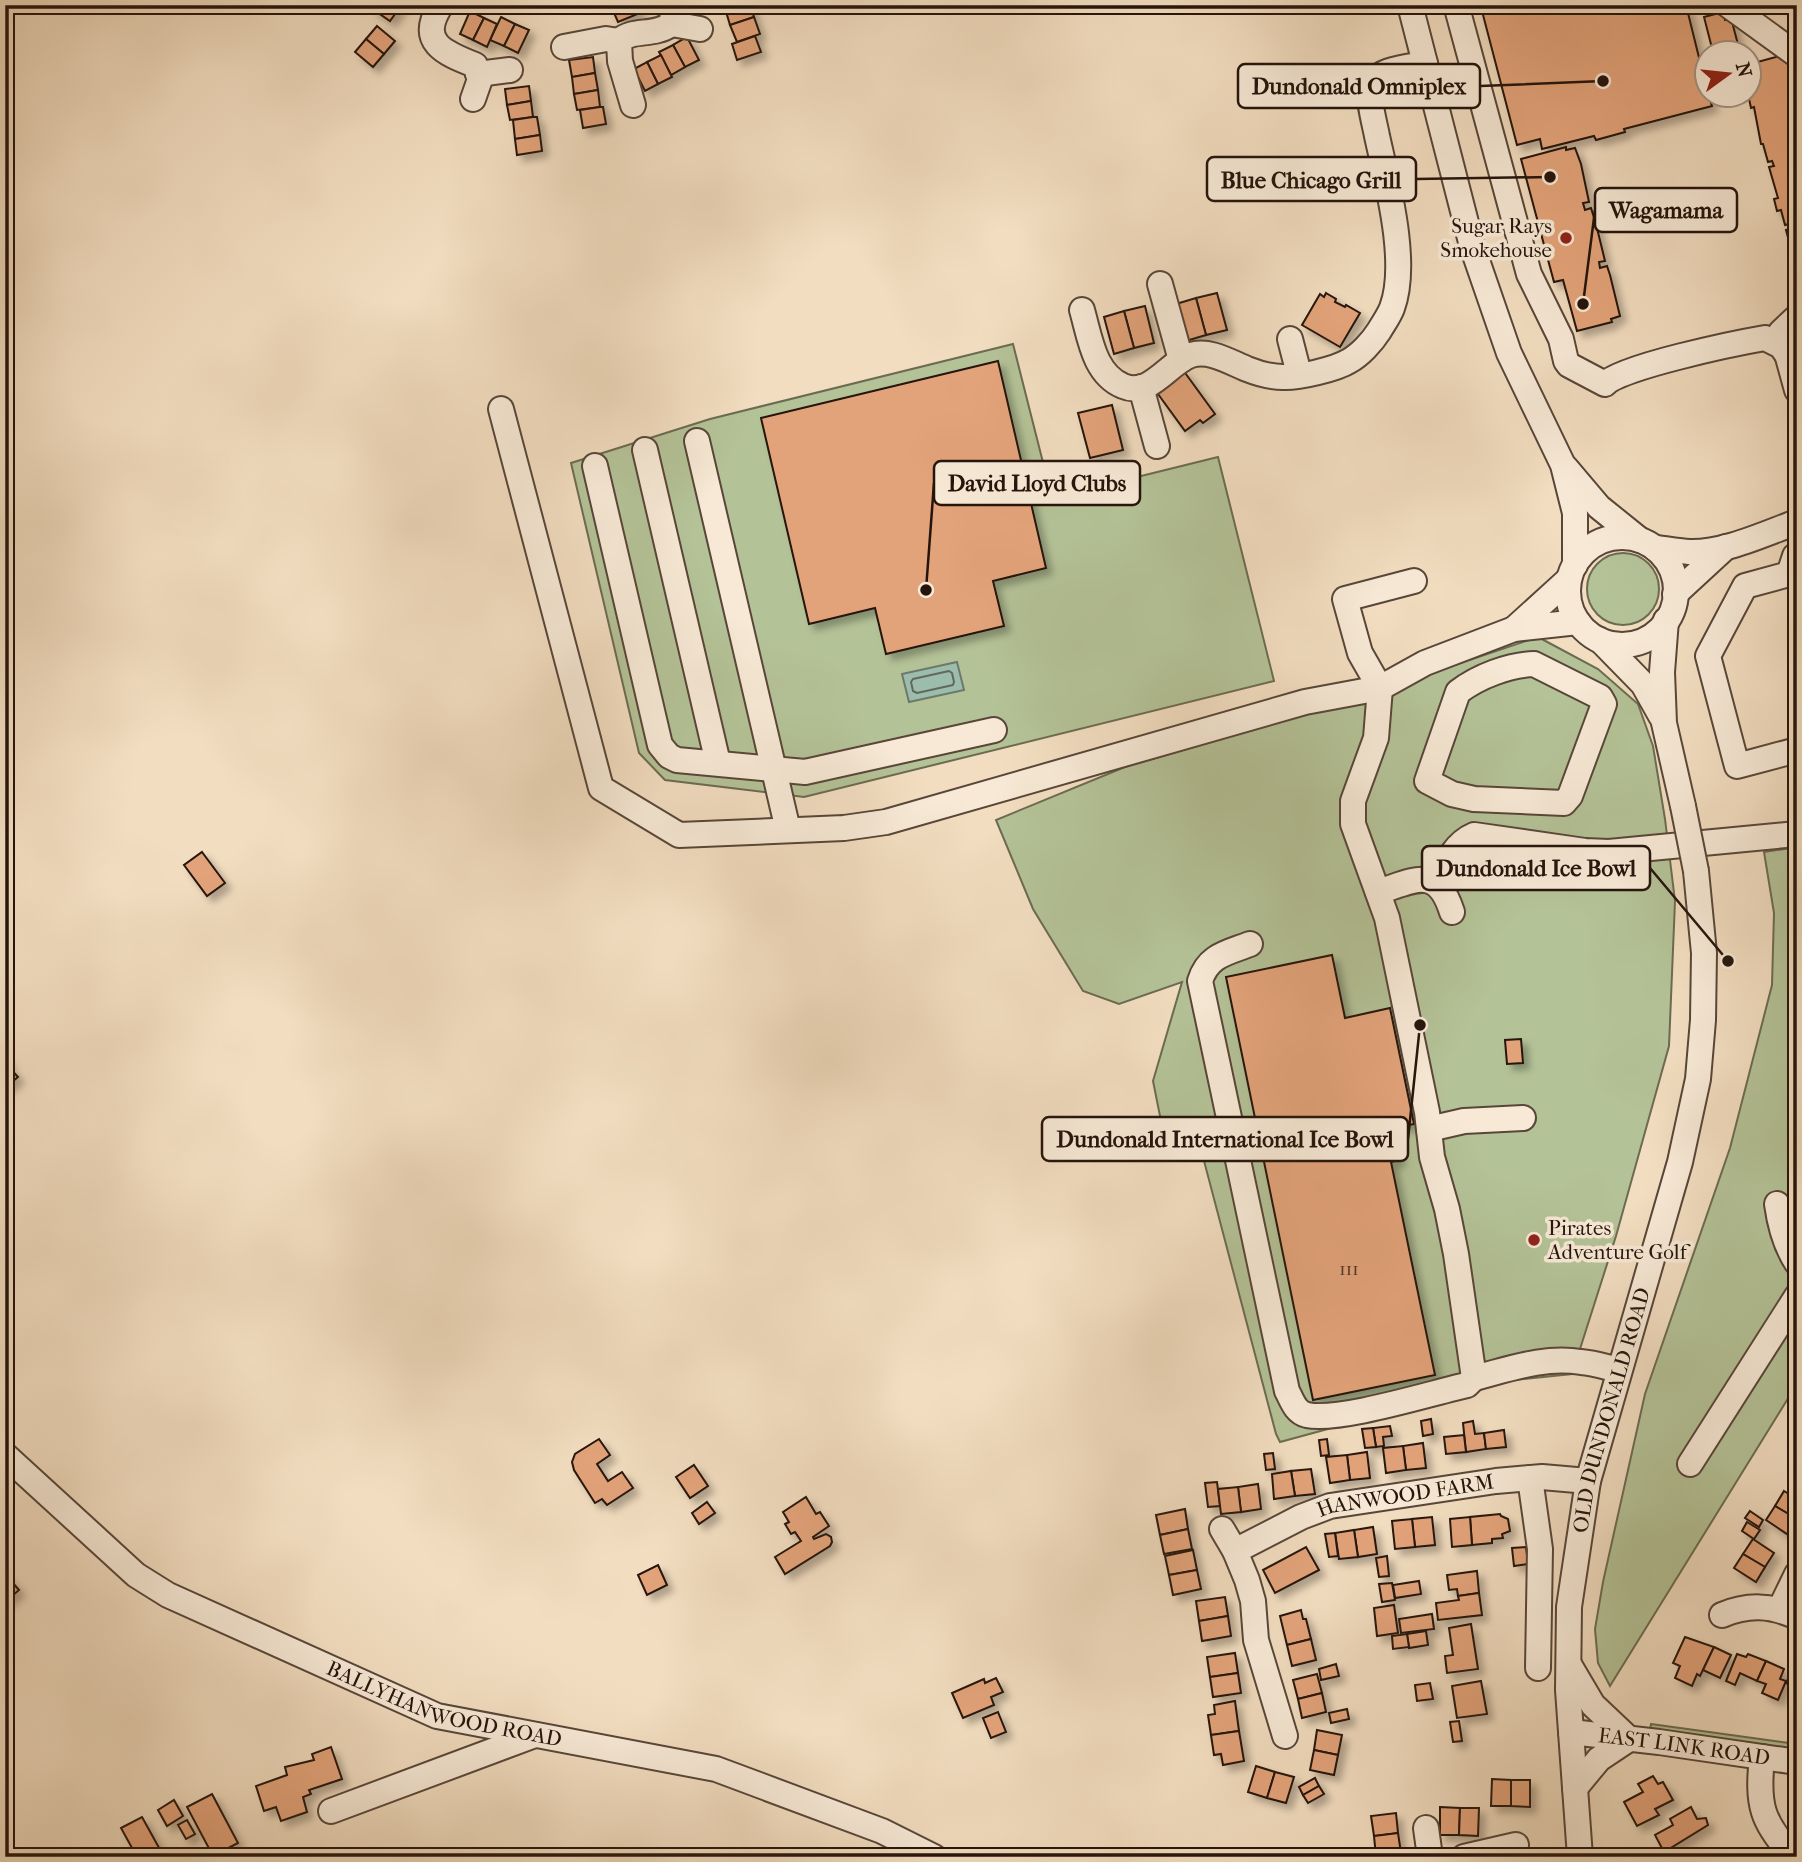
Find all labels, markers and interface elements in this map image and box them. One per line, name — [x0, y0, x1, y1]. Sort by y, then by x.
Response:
north arrow — [1694, 38, 1764, 108]
text: N — [1731, 60, 1756, 80]
callout: Dundonald Omniplex — [1238, 64, 1480, 108]
text: Dundonald Omniplex — [1252, 73, 1467, 100]
callout: Blue Chicago Grill — [1207, 157, 1416, 201]
text: Blue Chicago Grill — [1221, 167, 1402, 194]
callout: Wagamama — [1595, 188, 1737, 232]
text: Wagamama — [1608, 197, 1724, 224]
place label: Sugar Rays Smokehouse — [1440, 214, 1552, 262]
marker: Sugar Rays Smokehouse — [1558, 230, 1574, 246]
callout: David Lloyd Clubs — [934, 461, 1140, 505]
text: David Lloyd Clubs — [948, 470, 1127, 497]
callout: Dundonald Ice Bowl — [1422, 846, 1650, 890]
text: Dundonald Ice Bowl — [1436, 855, 1637, 882]
callout: Dundonald International Ice Bowl — [1042, 1117, 1408, 1161]
text: Dundonald International Ice Bowl — [1056, 1126, 1394, 1153]
place label: Pirates Adventure Golf — [1547, 1216, 1691, 1264]
marker: Pirates Adventure Golf — [1526, 1232, 1542, 1248]
house number: 111 — [1339, 1259, 1359, 1280]
street label: OLD DUNDONALD ROAD — [1568, 1285, 1655, 1535]
street label: HANWOOD FARM — [1313, 1469, 1495, 1522]
street label: BALLYHANWOOD ROAD — [323, 1656, 564, 1751]
street label: EAST LINK ROAD — [1597, 1723, 1772, 1770]

